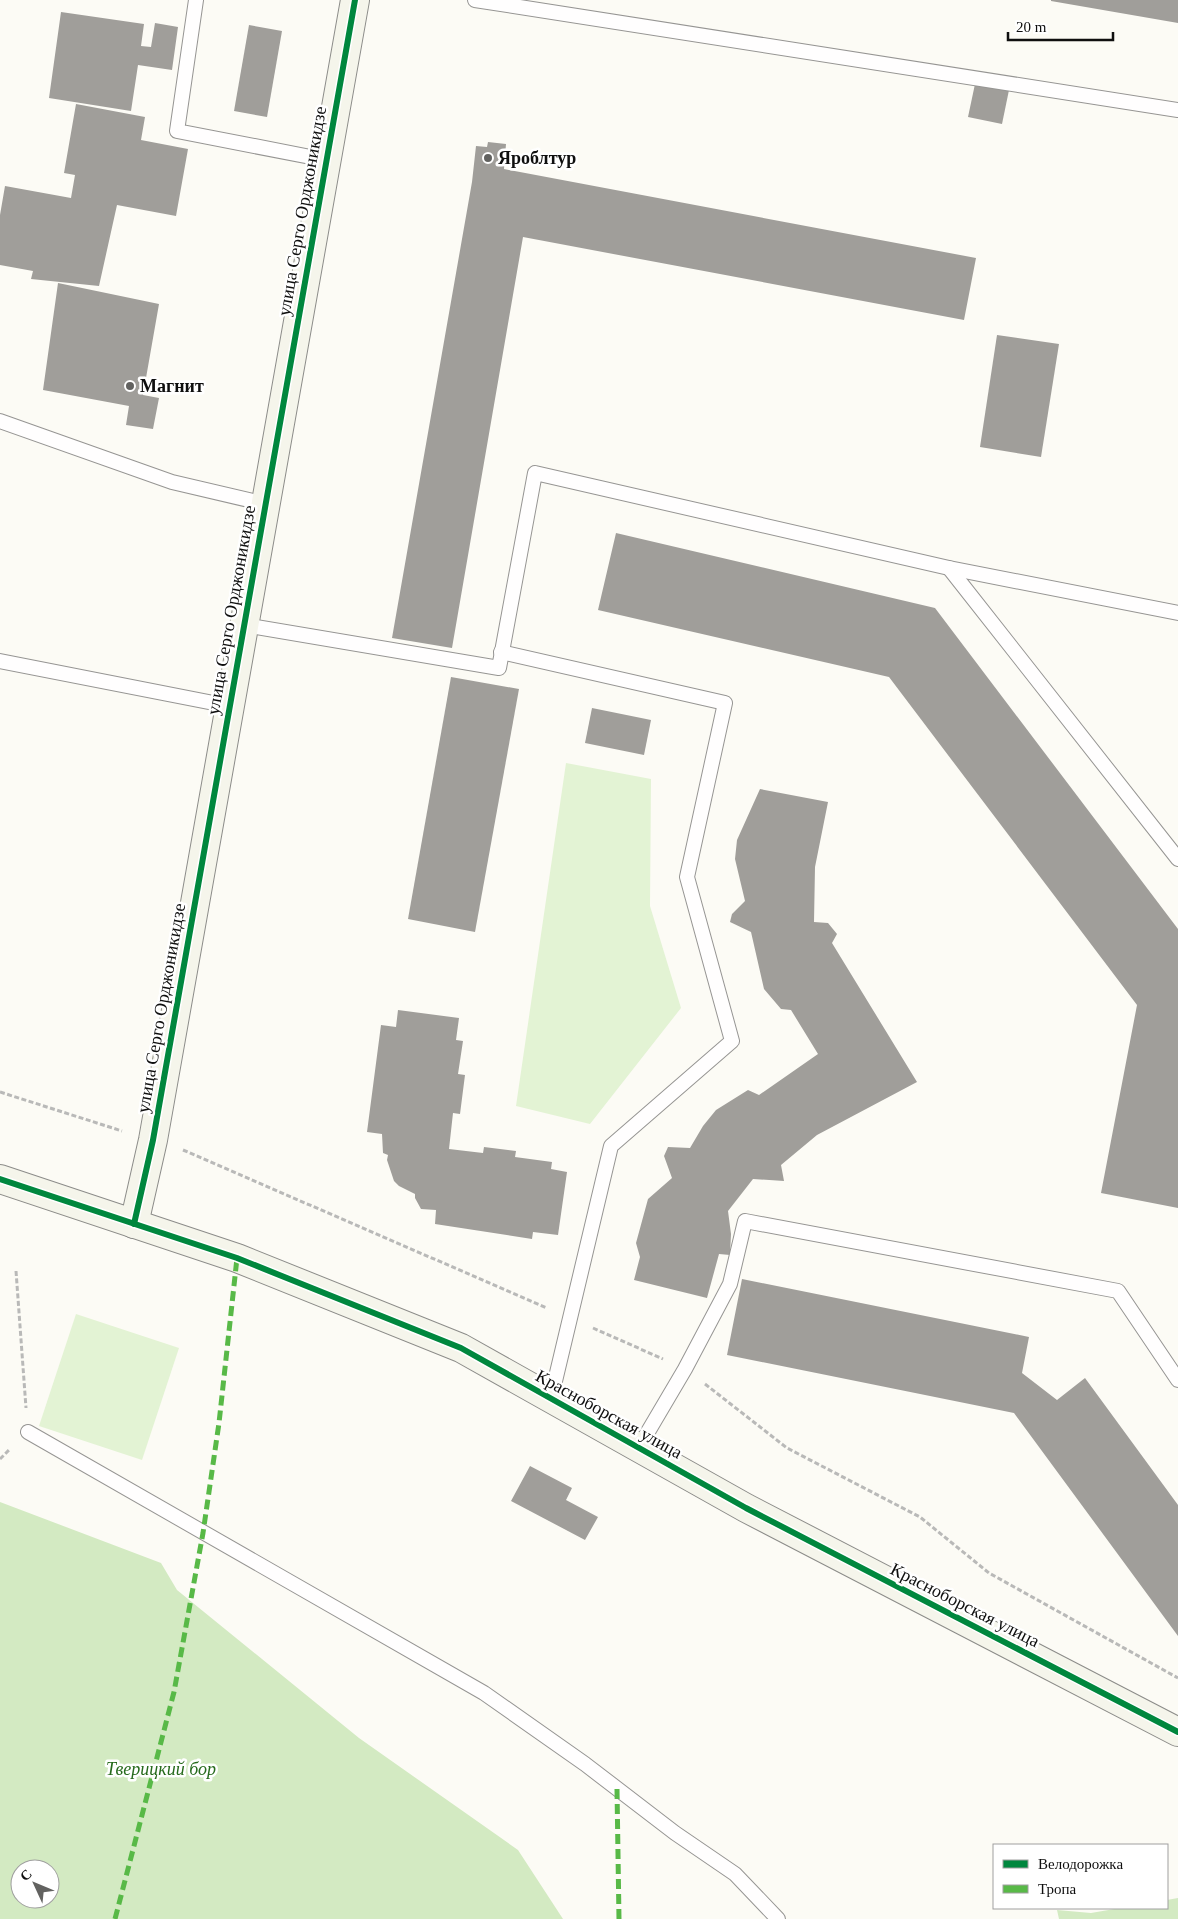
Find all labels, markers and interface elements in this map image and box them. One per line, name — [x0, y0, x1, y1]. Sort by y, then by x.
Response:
scale bar — [1008, 10, 1113, 42]
text: 20 m — [1016, 19, 1047, 35]
street label: улица Серго Орджоникидзе — [274, 105, 330, 317]
place label: Яроблтур — [498, 148, 576, 168]
marker: Яроблтур — [482, 152, 494, 164]
place label: Магнит — [140, 376, 204, 396]
marker: Магнит — [124, 380, 136, 392]
street label: улица Серго Орджоникидзе — [203, 504, 259, 716]
street label: улица Серго Орджоникидзе — [133, 902, 189, 1114]
street label: Красноборская улица — [532, 1365, 686, 1463]
street label: Красноборская улица — [887, 1559, 1043, 1651]
park label: Тверицкий бор — [106, 1759, 216, 1779]
legend — [993, 1844, 1168, 1909]
text: Велодорожка — [1038, 1856, 1123, 1872]
north arrow — [10, 1859, 60, 1909]
text: С — [17, 1866, 35, 1884]
text: Тропа — [1038, 1881, 1077, 1897]

